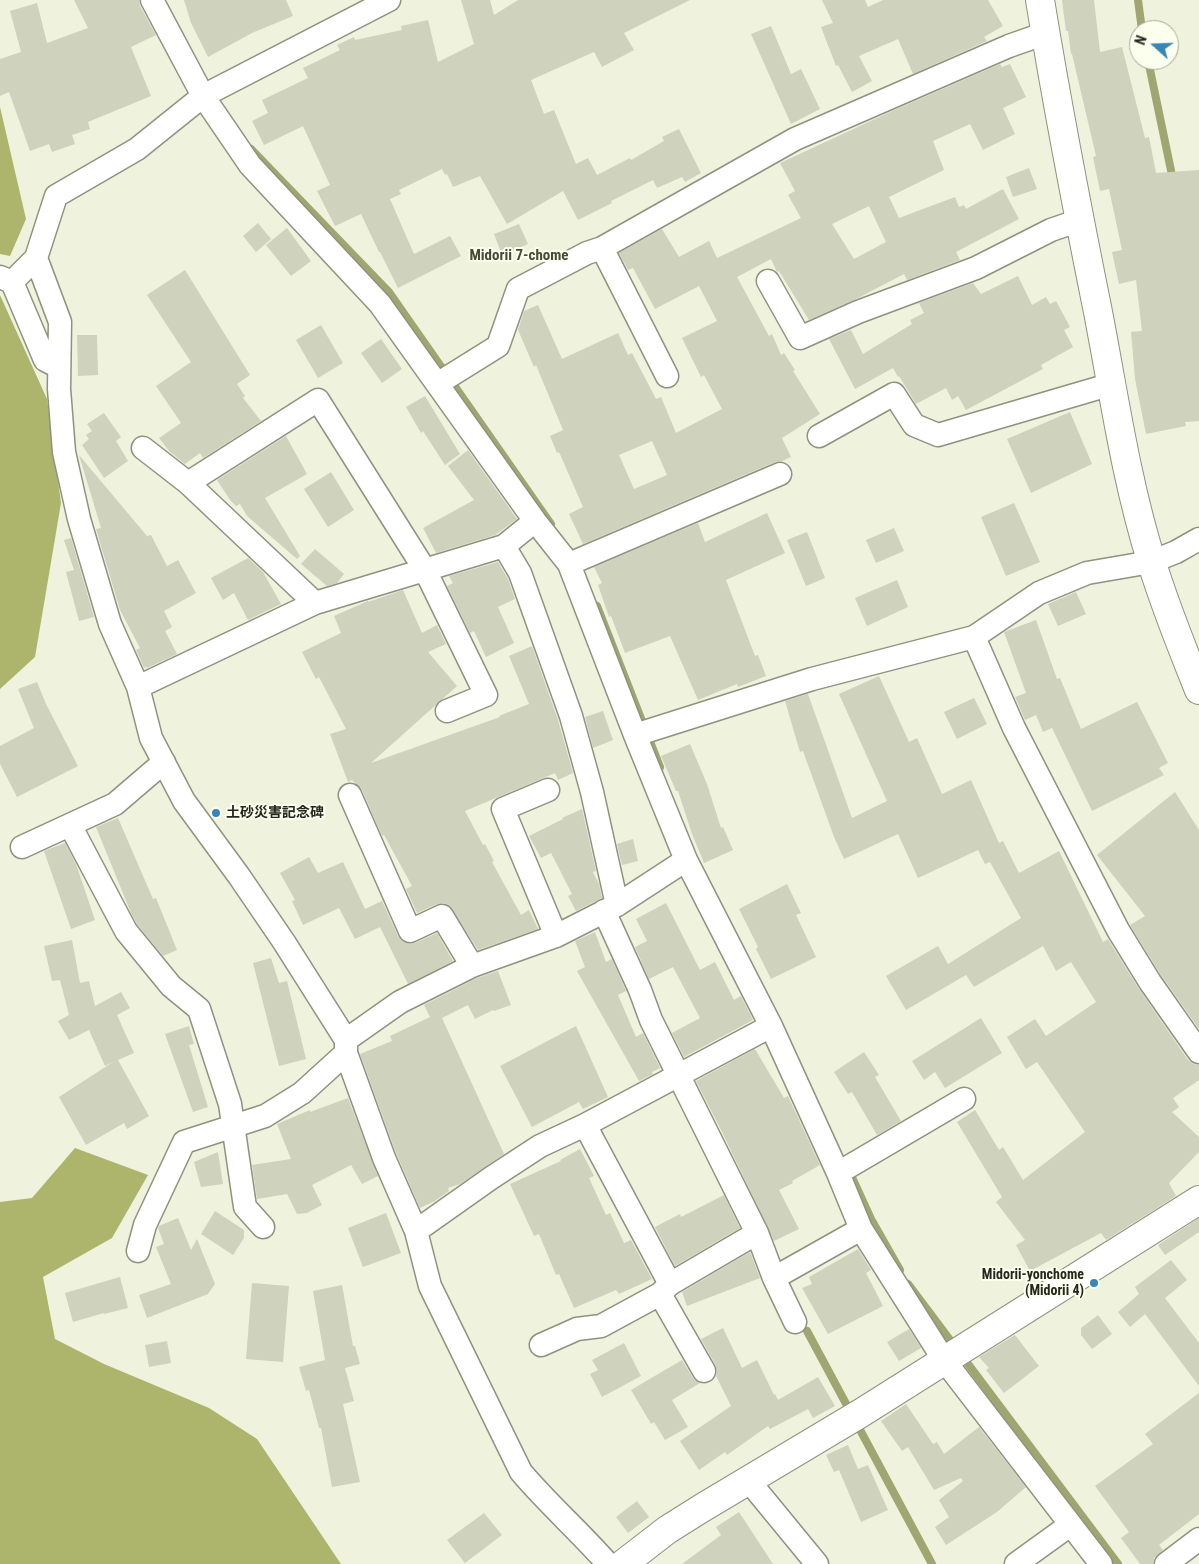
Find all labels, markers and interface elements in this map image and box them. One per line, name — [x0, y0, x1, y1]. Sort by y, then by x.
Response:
north arrow — [1129, 20, 1179, 70]
text: N — [1132, 33, 1150, 47]
district label: Midorii 7-chome — [469, 247, 569, 265]
place label: 土砂災害記念碑 — [226, 805, 324, 821]
marker: 土砂災害記念碑 — [210, 807, 222, 819]
place label: Midorii-yonchome (Midorii 4) — [982, 1267, 1084, 1300]
marker: Midorii-yonchome (Midorii 4) — [1088, 1277, 1100, 1289]

